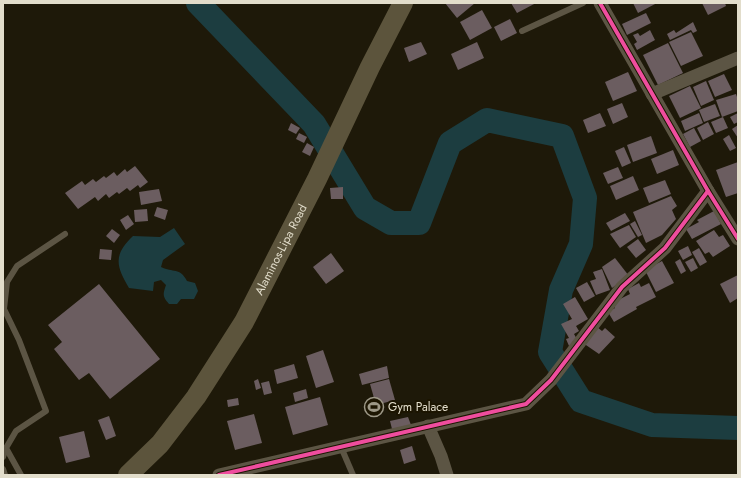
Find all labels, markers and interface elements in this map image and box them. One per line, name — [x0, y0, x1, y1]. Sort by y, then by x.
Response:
street label: Alaminos-Lipa Road — [250, 201, 312, 298]
sports icon: Gym Palace — [363, 396, 385, 418]
place label: Gym Palace — [388, 398, 448, 416]

